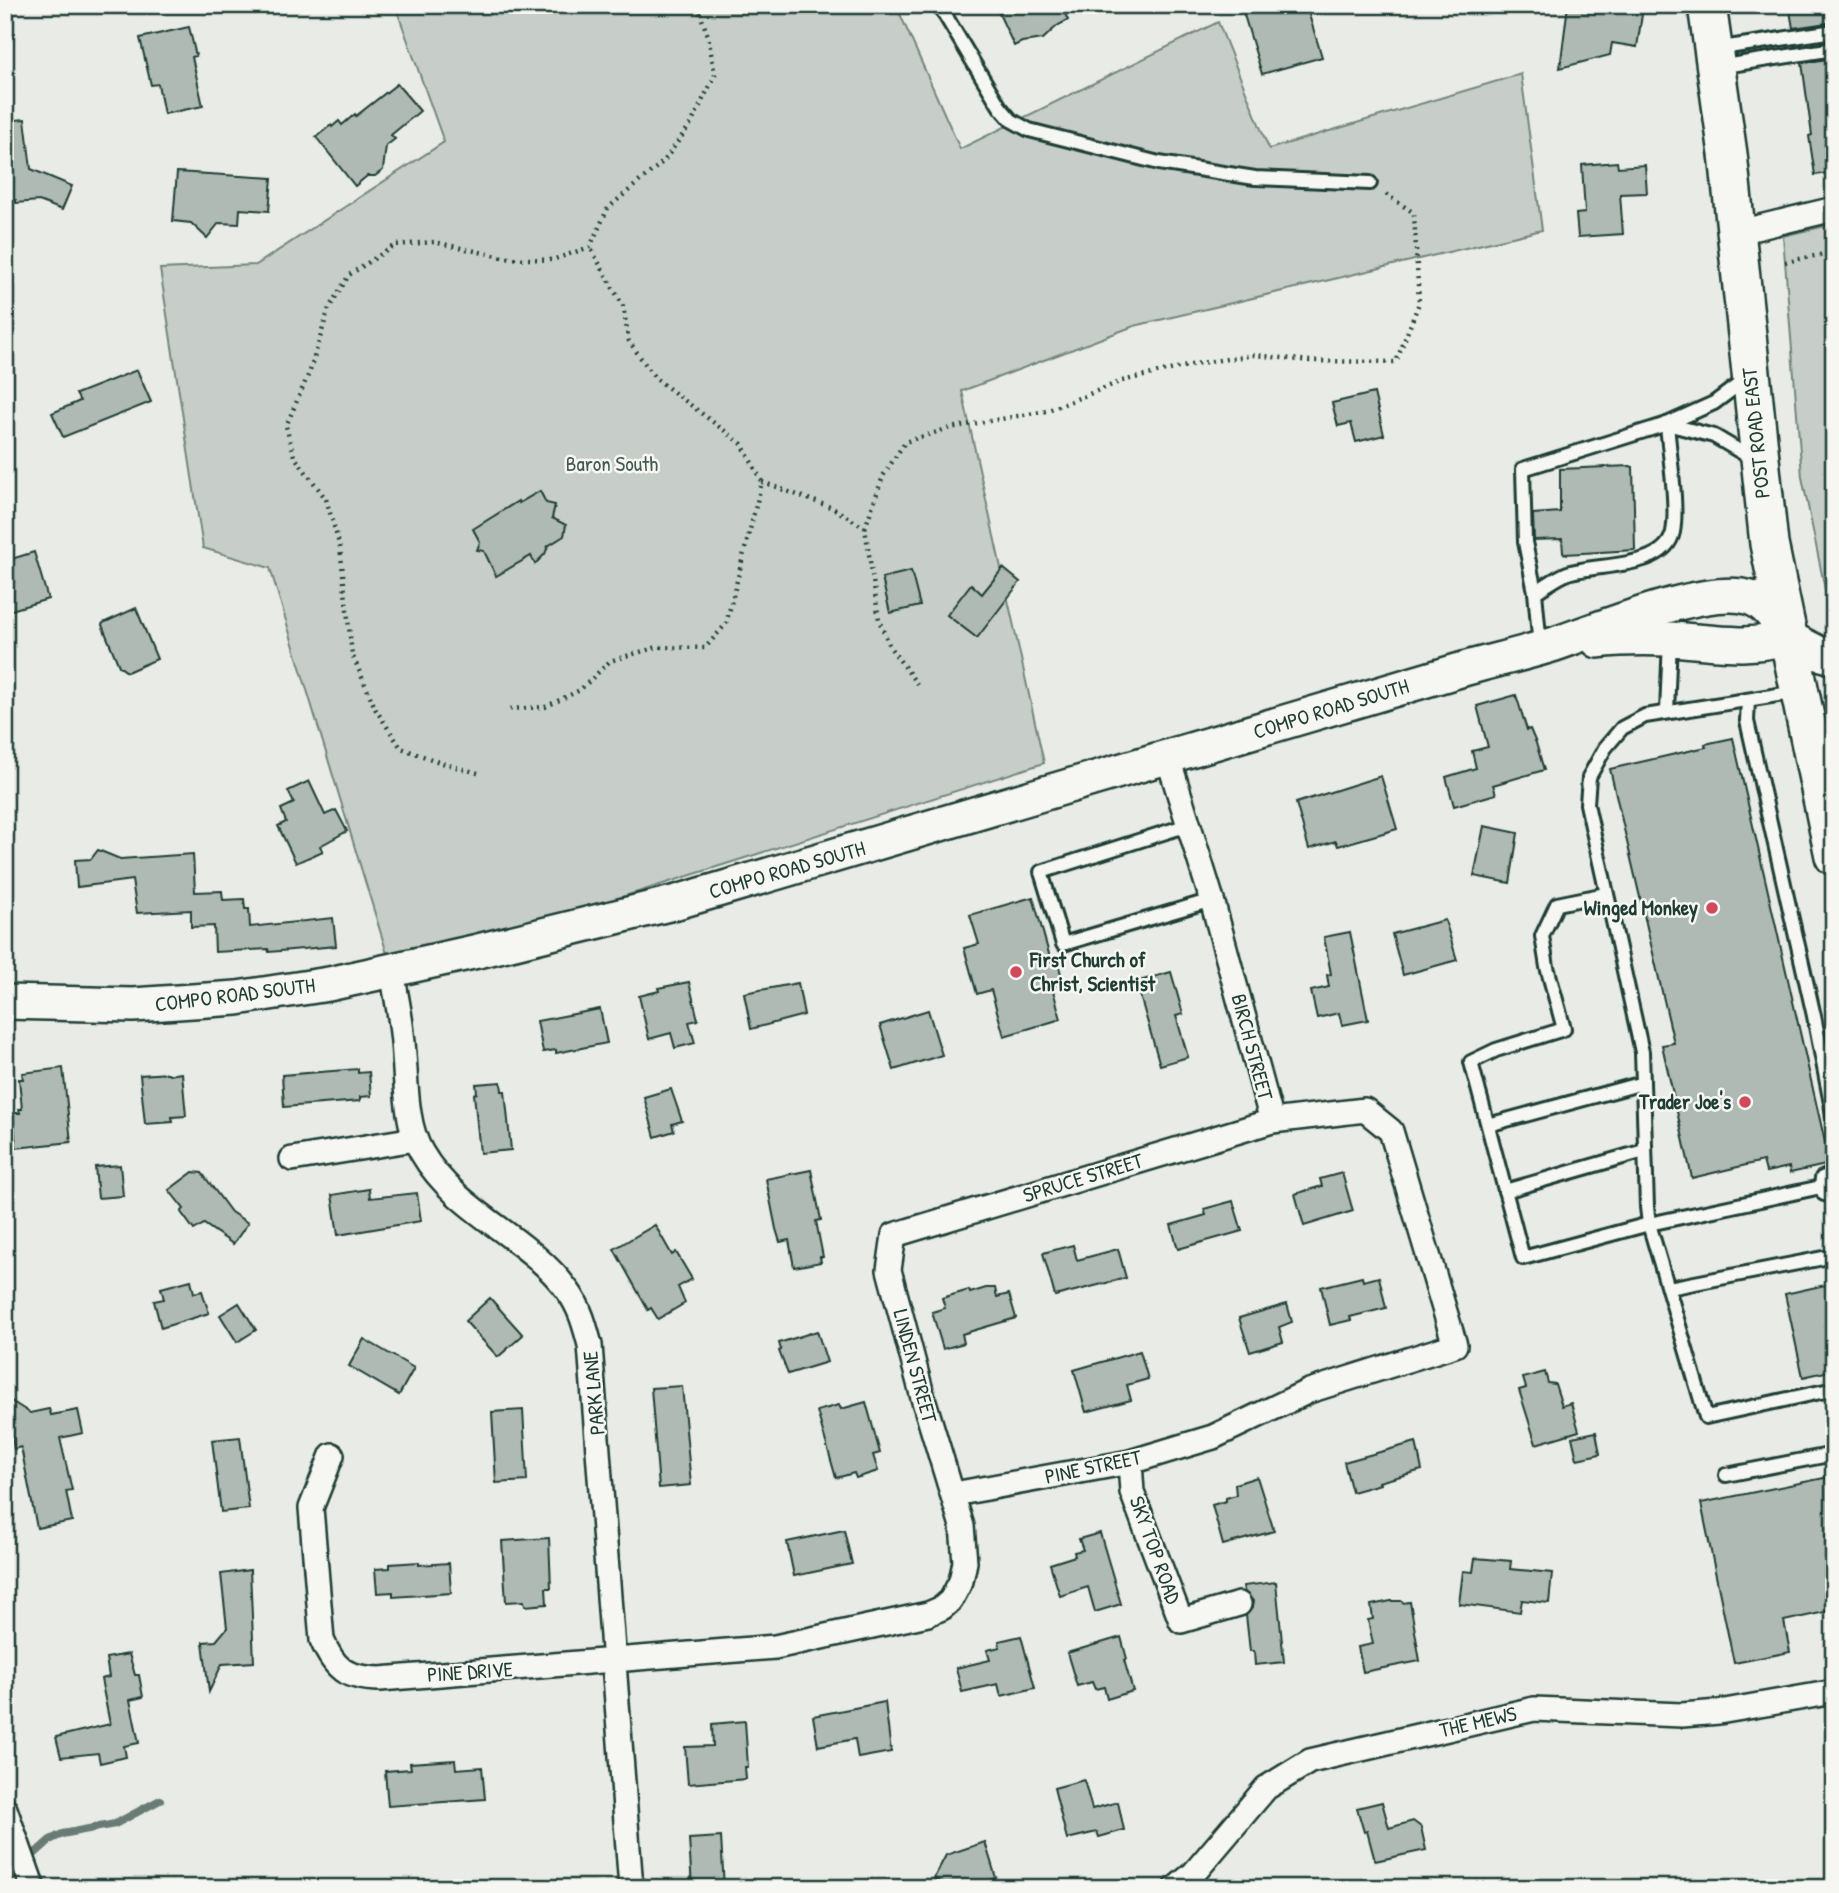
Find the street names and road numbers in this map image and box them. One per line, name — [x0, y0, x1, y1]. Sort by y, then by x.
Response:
street label: POST ROAD EAST — [1734, 365, 1777, 500]
street label: COMPO ROAD SOUTH — [1250, 671, 1412, 746]
street label: COMPO ROAD SOUTH — [705, 833, 868, 906]
street label: COMPO ROAD SOUTH — [153, 970, 317, 1019]
street label: BIRCH STREET — [1224, 991, 1281, 1104]
street label: SPRUCE STREET — [1019, 1145, 1147, 1209]
street label: LINDEN STREET — [886, 1306, 945, 1427]
street label: PARK LANE — [575, 1350, 612, 1436]
street label: PINE STREET — [1042, 1442, 1145, 1491]
street label: SKY TOP ROAD — [1123, 1492, 1188, 1608]
street label: PINE DRIVE — [426, 1654, 514, 1689]
street label: THE MEWS — [1437, 1699, 1520, 1744]

